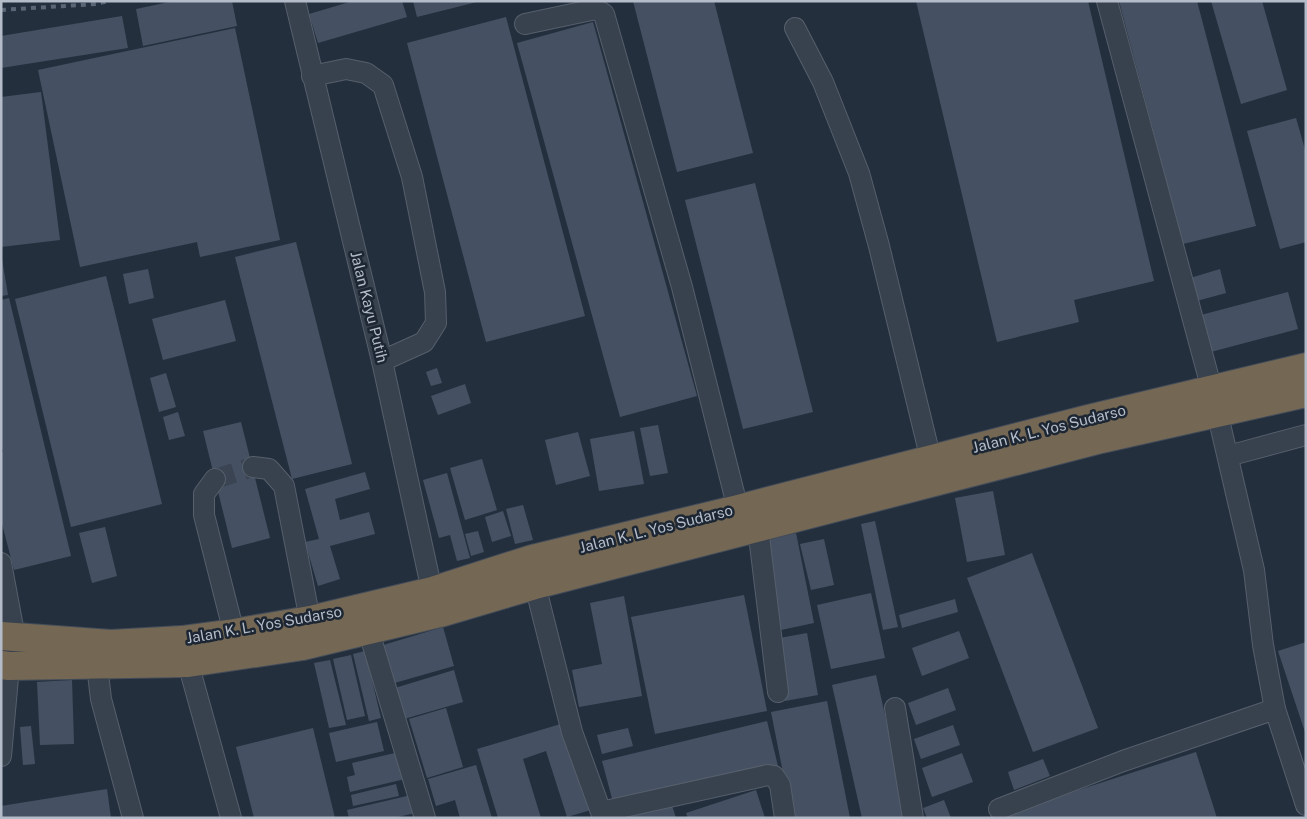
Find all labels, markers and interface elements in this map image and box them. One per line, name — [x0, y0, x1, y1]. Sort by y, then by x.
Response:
street label: Jalan Kayu Putih — [347, 249, 392, 364]
street label: Jalan K. L. Yos Sudarso — [970, 401, 1127, 456]
street label: Jalan K. L. Yos Sudarso — [577, 501, 734, 556]
street label: Jalan K. L. Yos Sudarso — [185, 602, 343, 647]

